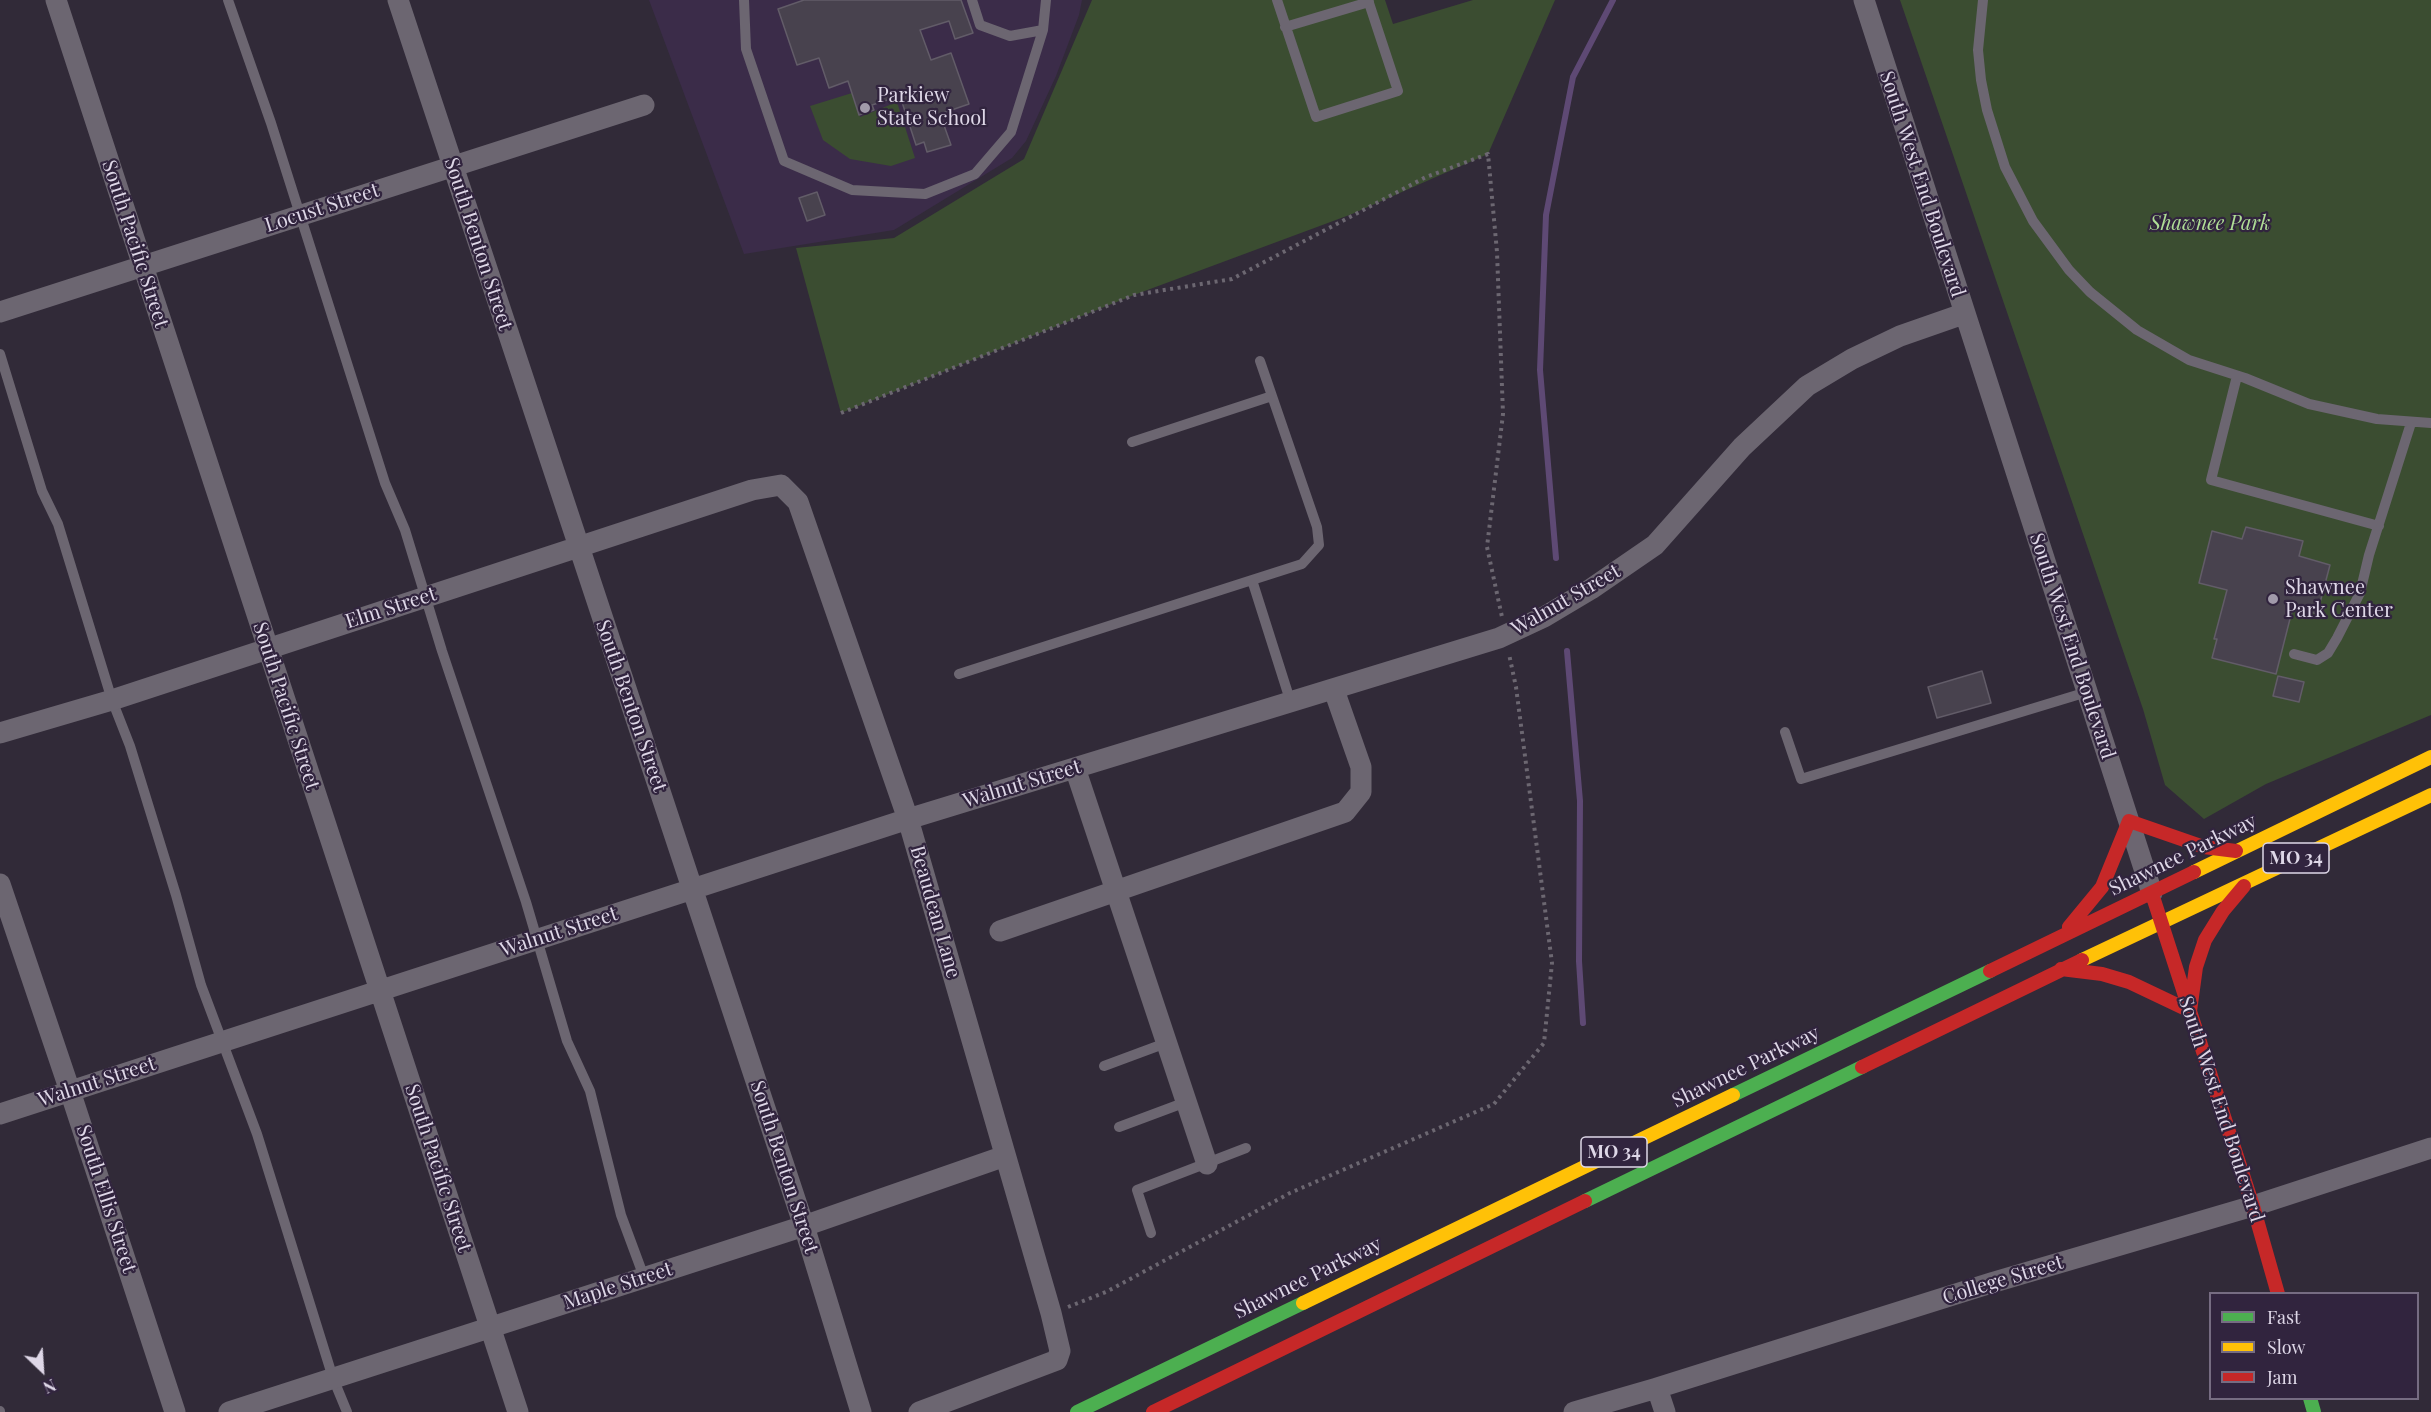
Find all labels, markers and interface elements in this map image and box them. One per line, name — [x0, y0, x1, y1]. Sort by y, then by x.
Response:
street label: South West End Boulevard — [1874, 68, 1970, 300]
place label: Parkiew State School — [877, 84, 987, 131]
marker: Parkiew State School — [858, 101, 872, 115]
street label: South Benton Street — [439, 155, 517, 333]
street label: South Pacific Street — [97, 157, 173, 331]
street label: Locust Street — [262, 178, 382, 238]
park label: Shawnee Park — [2150, 212, 2270, 236]
street label: South West End Boulevard — [2024, 530, 2120, 762]
street label: Walnut Street — [1507, 559, 1625, 641]
place label: Shawnee Park Center — [2285, 576, 2393, 623]
street label: Elm Street — [342, 582, 440, 634]
marker: Shawnee Park Center — [2266, 592, 2280, 606]
street label: South Benton Street — [590, 617, 672, 795]
street label: South Pacific Street — [248, 619, 324, 793]
street label: Walnut Street — [960, 755, 1084, 813]
street label: Shawnee Parkway — [2105, 809, 2261, 901]
street label: Beaudean Lane — [905, 843, 965, 981]
road number: MO 34 — [2263, 843, 2329, 873]
street label: Walnut Street — [497, 902, 621, 962]
street label: South West End Boulevard — [2173, 993, 2269, 1225]
street label: Shawnee Parkway — [1668, 1021, 1824, 1113]
street label: Walnut Street — [35, 1052, 159, 1112]
street label: South Benton Street — [745, 1078, 823, 1256]
street label: South Pacific Street — [400, 1081, 476, 1255]
street label: South Ellis Street — [71, 1122, 141, 1276]
road number: MO 34 — [1581, 1137, 1647, 1167]
street label: Shawnee Parkway — [1230, 1232, 1386, 1324]
street label: College Street — [1940, 1250, 2066, 1310]
street label: Maple Street — [560, 1257, 676, 1315]
legend — [2209, 1292, 2419, 1400]
text: Fast — [2267, 1305, 2300, 1329]
text: Slow — [2267, 1335, 2305, 1359]
north arrow — [12, 1340, 72, 1400]
text: Jam — [2267, 1365, 2297, 1389]
text: N — [40, 1375, 59, 1399]

